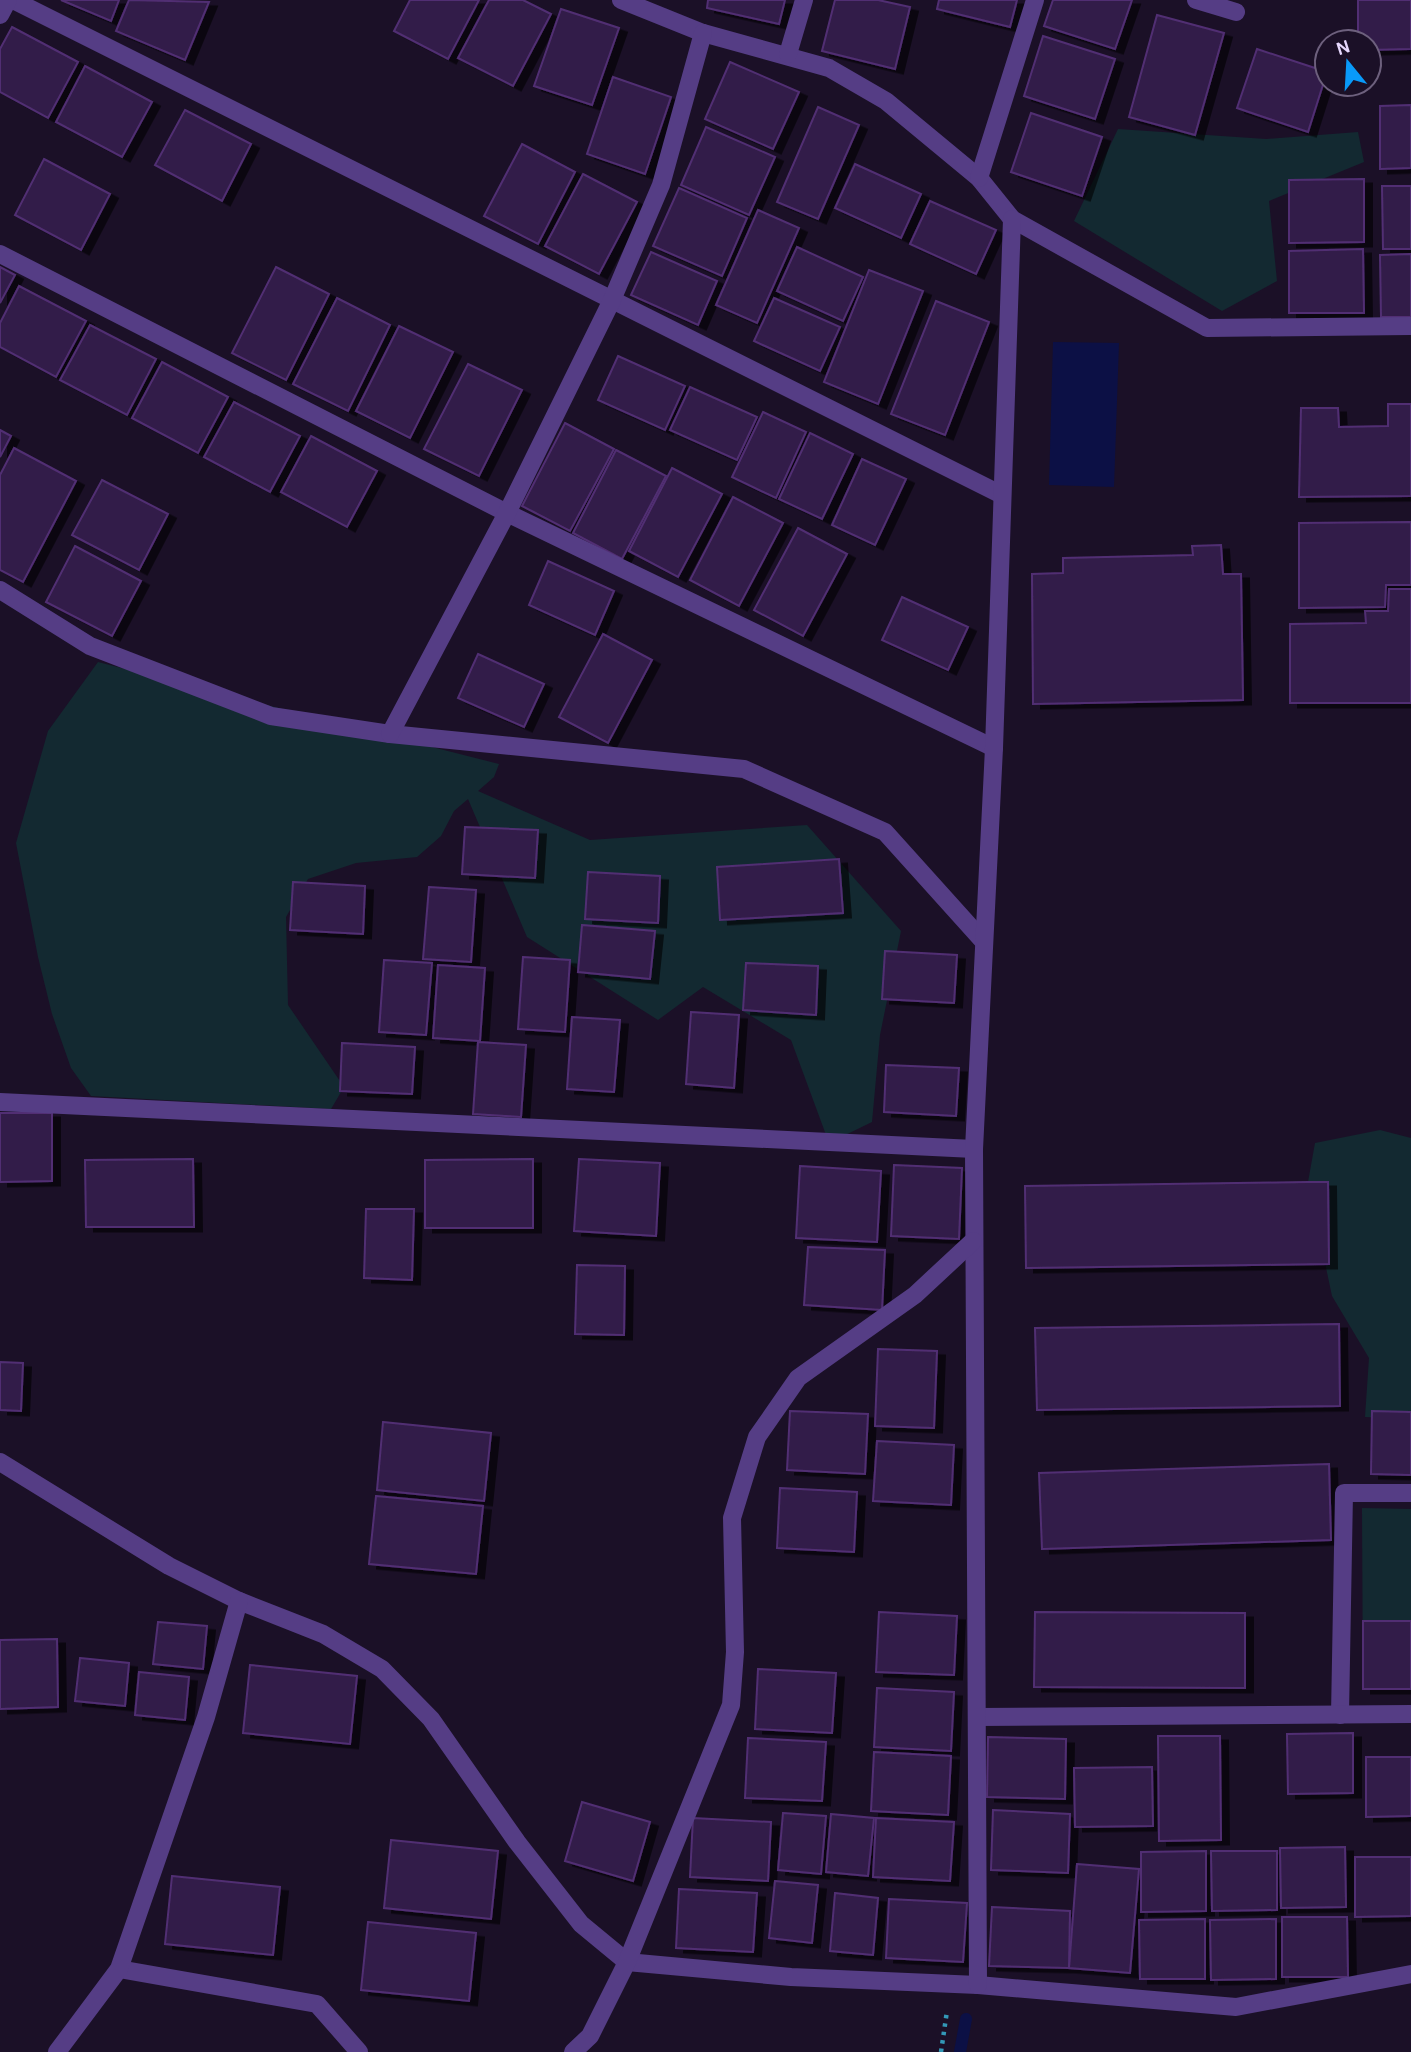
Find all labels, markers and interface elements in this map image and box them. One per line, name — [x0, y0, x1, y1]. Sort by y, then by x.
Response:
north arrow — [1313, 28, 1383, 98]
text: N — [1333, 35, 1353, 60]

